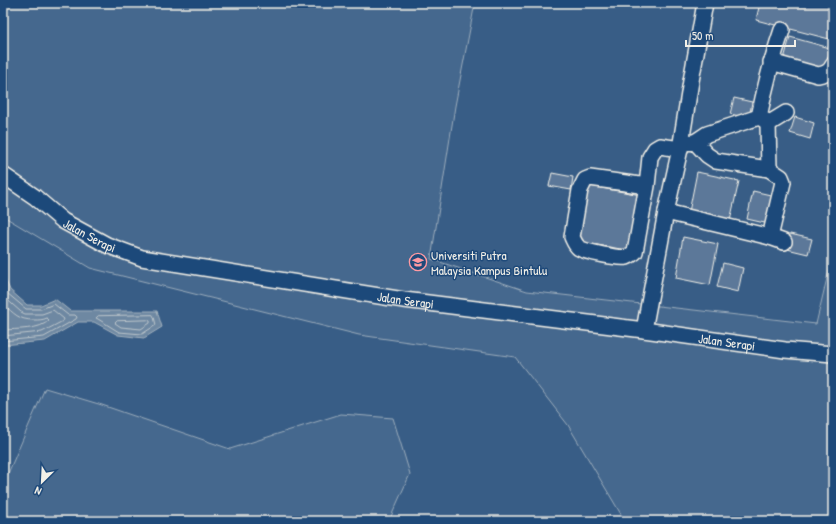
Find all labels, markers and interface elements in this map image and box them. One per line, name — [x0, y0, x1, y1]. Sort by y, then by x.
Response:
scale bar — [686, 22, 795, 48]
text: 50 m — [692, 27, 713, 44]
street label: Jalan Serapi — [60, 214, 118, 256]
place label: Universiti Putra Malaysia Kampus Bintulu — [431, 246, 547, 279]
school or university icon: Universiti Putra Malaysia Kampus Bintulu — [408, 252, 428, 272]
street label: Jalan Serapi — [376, 287, 435, 313]
street label: Jalan Serapi — [697, 329, 756, 355]
north arrow — [22, 462, 62, 502]
text: N — [32, 483, 43, 499]

